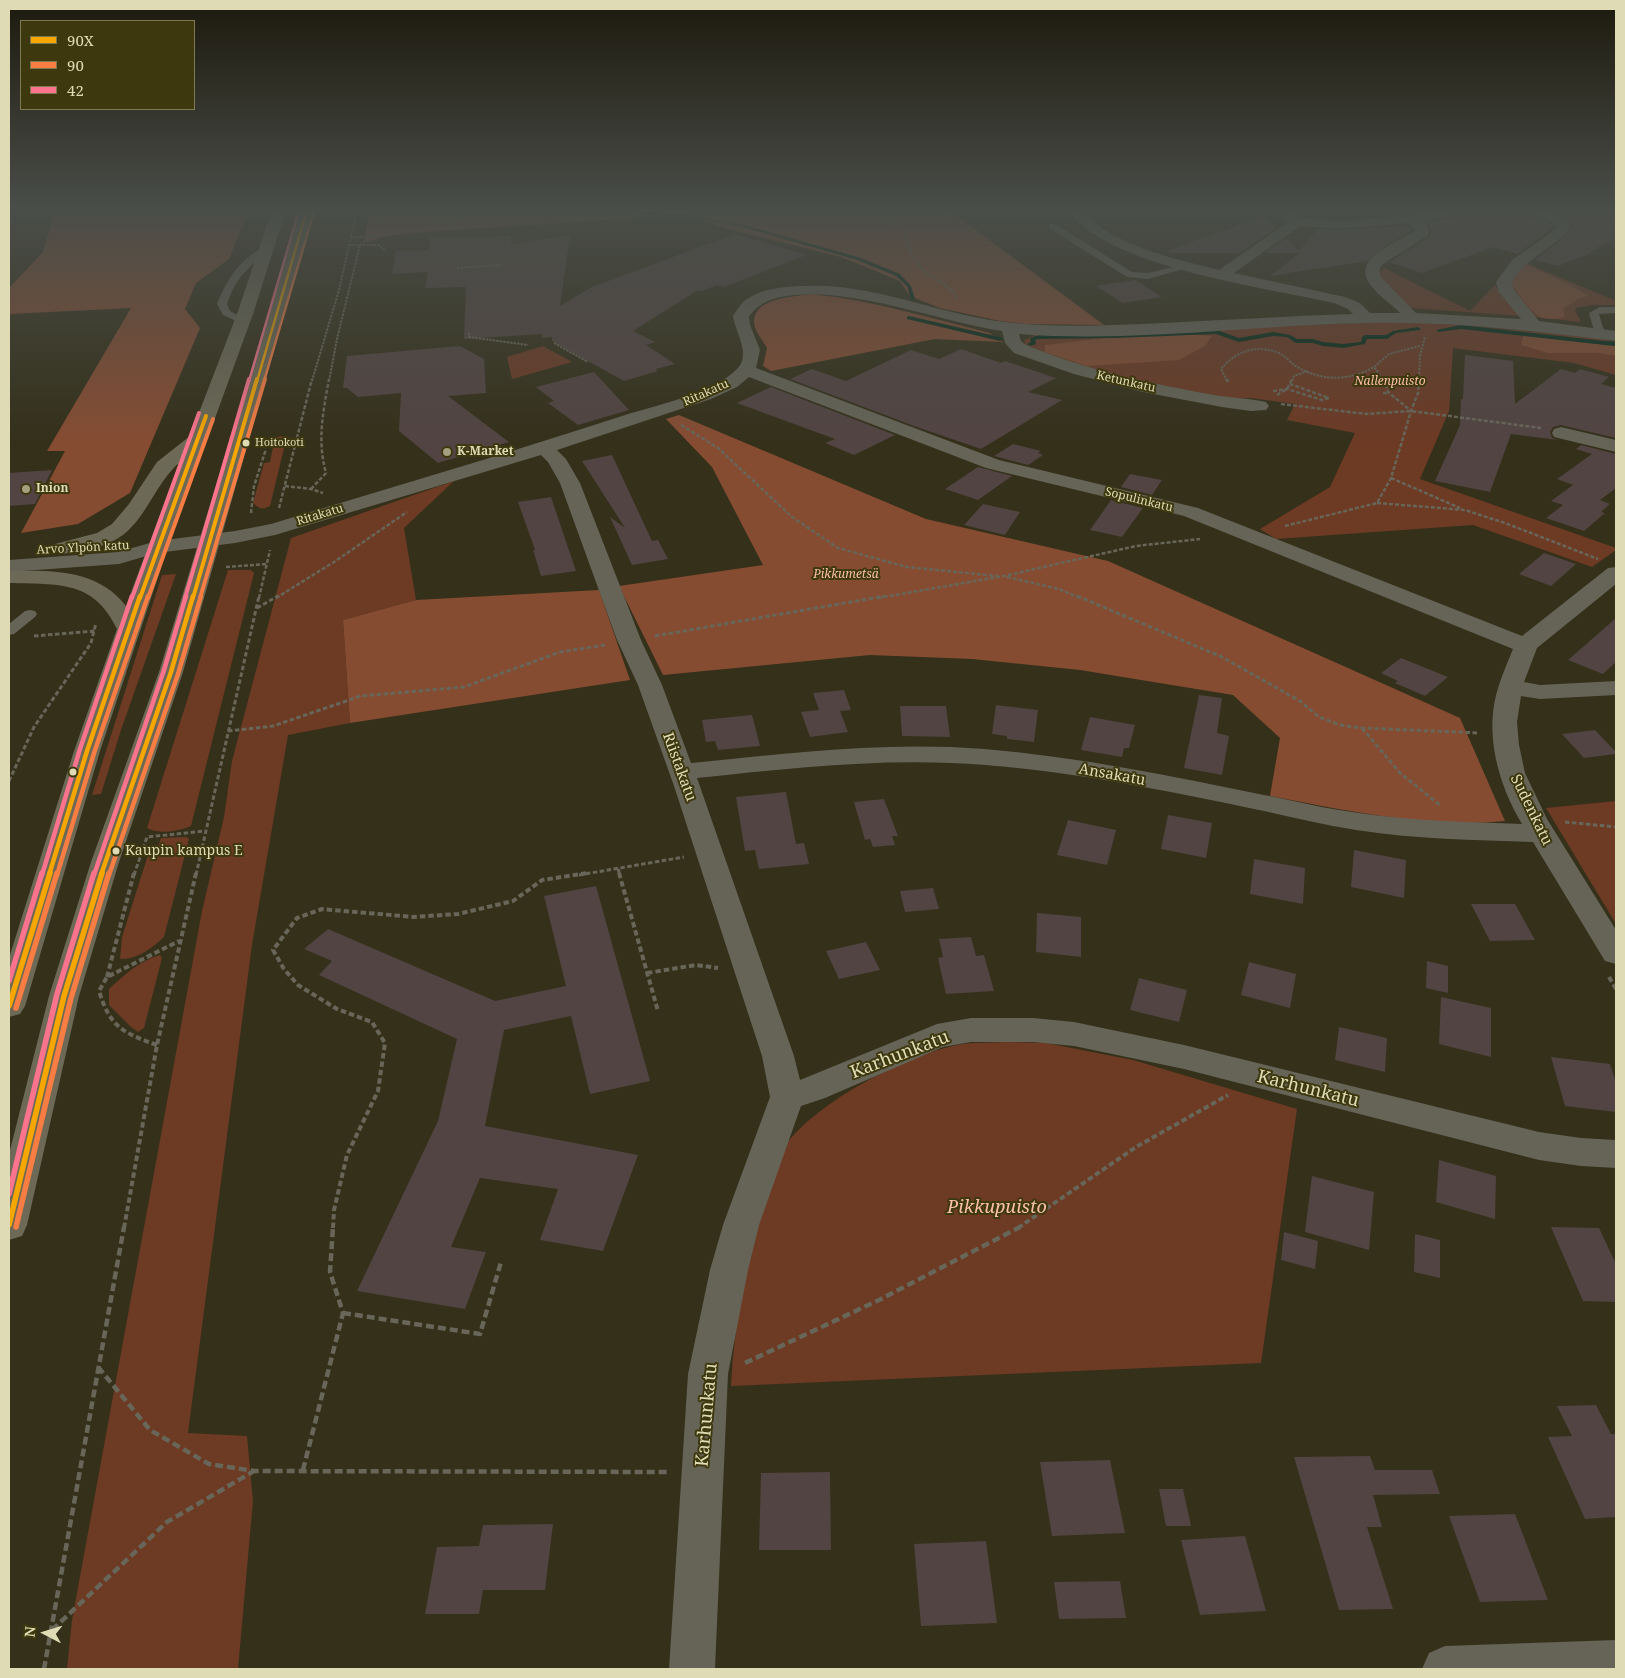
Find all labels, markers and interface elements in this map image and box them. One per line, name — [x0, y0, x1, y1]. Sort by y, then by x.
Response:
legend — [20, 20, 195, 110]
text: 90X — [67, 30, 94, 50]
text: 90 — [67, 55, 84, 75]
text: 42 — [67, 80, 84, 100]
street label: Ketunkatu — [1095, 368, 1157, 396]
park label: Nallenpuisto — [1354, 375, 1426, 389]
street label: Ritakatu — [681, 377, 731, 409]
place label: Hoitokoti — [255, 436, 304, 450]
marker: Hoitokoti — [241, 438, 251, 448]
place label: K-Market — [457, 445, 514, 459]
marker: K-Market — [441, 446, 453, 458]
place label: Inion — [36, 482, 68, 496]
marker: Inion — [20, 483, 32, 495]
street label: Sopulinkatu — [1104, 485, 1174, 515]
street label: Ritakatu — [295, 501, 345, 529]
street label: Arvo Ylpön katu — [36, 538, 130, 558]
park label: Pikkumetsä — [813, 568, 879, 582]
street label: Riistakatu — [658, 730, 700, 804]
street label: Ansakatu — [1077, 760, 1147, 790]
unlabelled marker — [68, 767, 78, 777]
street label: Sudenkatu — [1506, 772, 1556, 848]
place label: Kaupin kampus E — [125, 843, 243, 859]
marker: Kaupin kampus E — [111, 846, 121, 856]
street label: Karhunkatu — [848, 1026, 952, 1084]
street label: Karhunkatu — [1255, 1066, 1361, 1112]
park label: Pikkupuisto — [947, 1197, 1047, 1219]
street label: Karhunkatu — [692, 1362, 722, 1468]
north arrow — [20, 1608, 70, 1658]
text: N — [20, 1625, 40, 1638]

